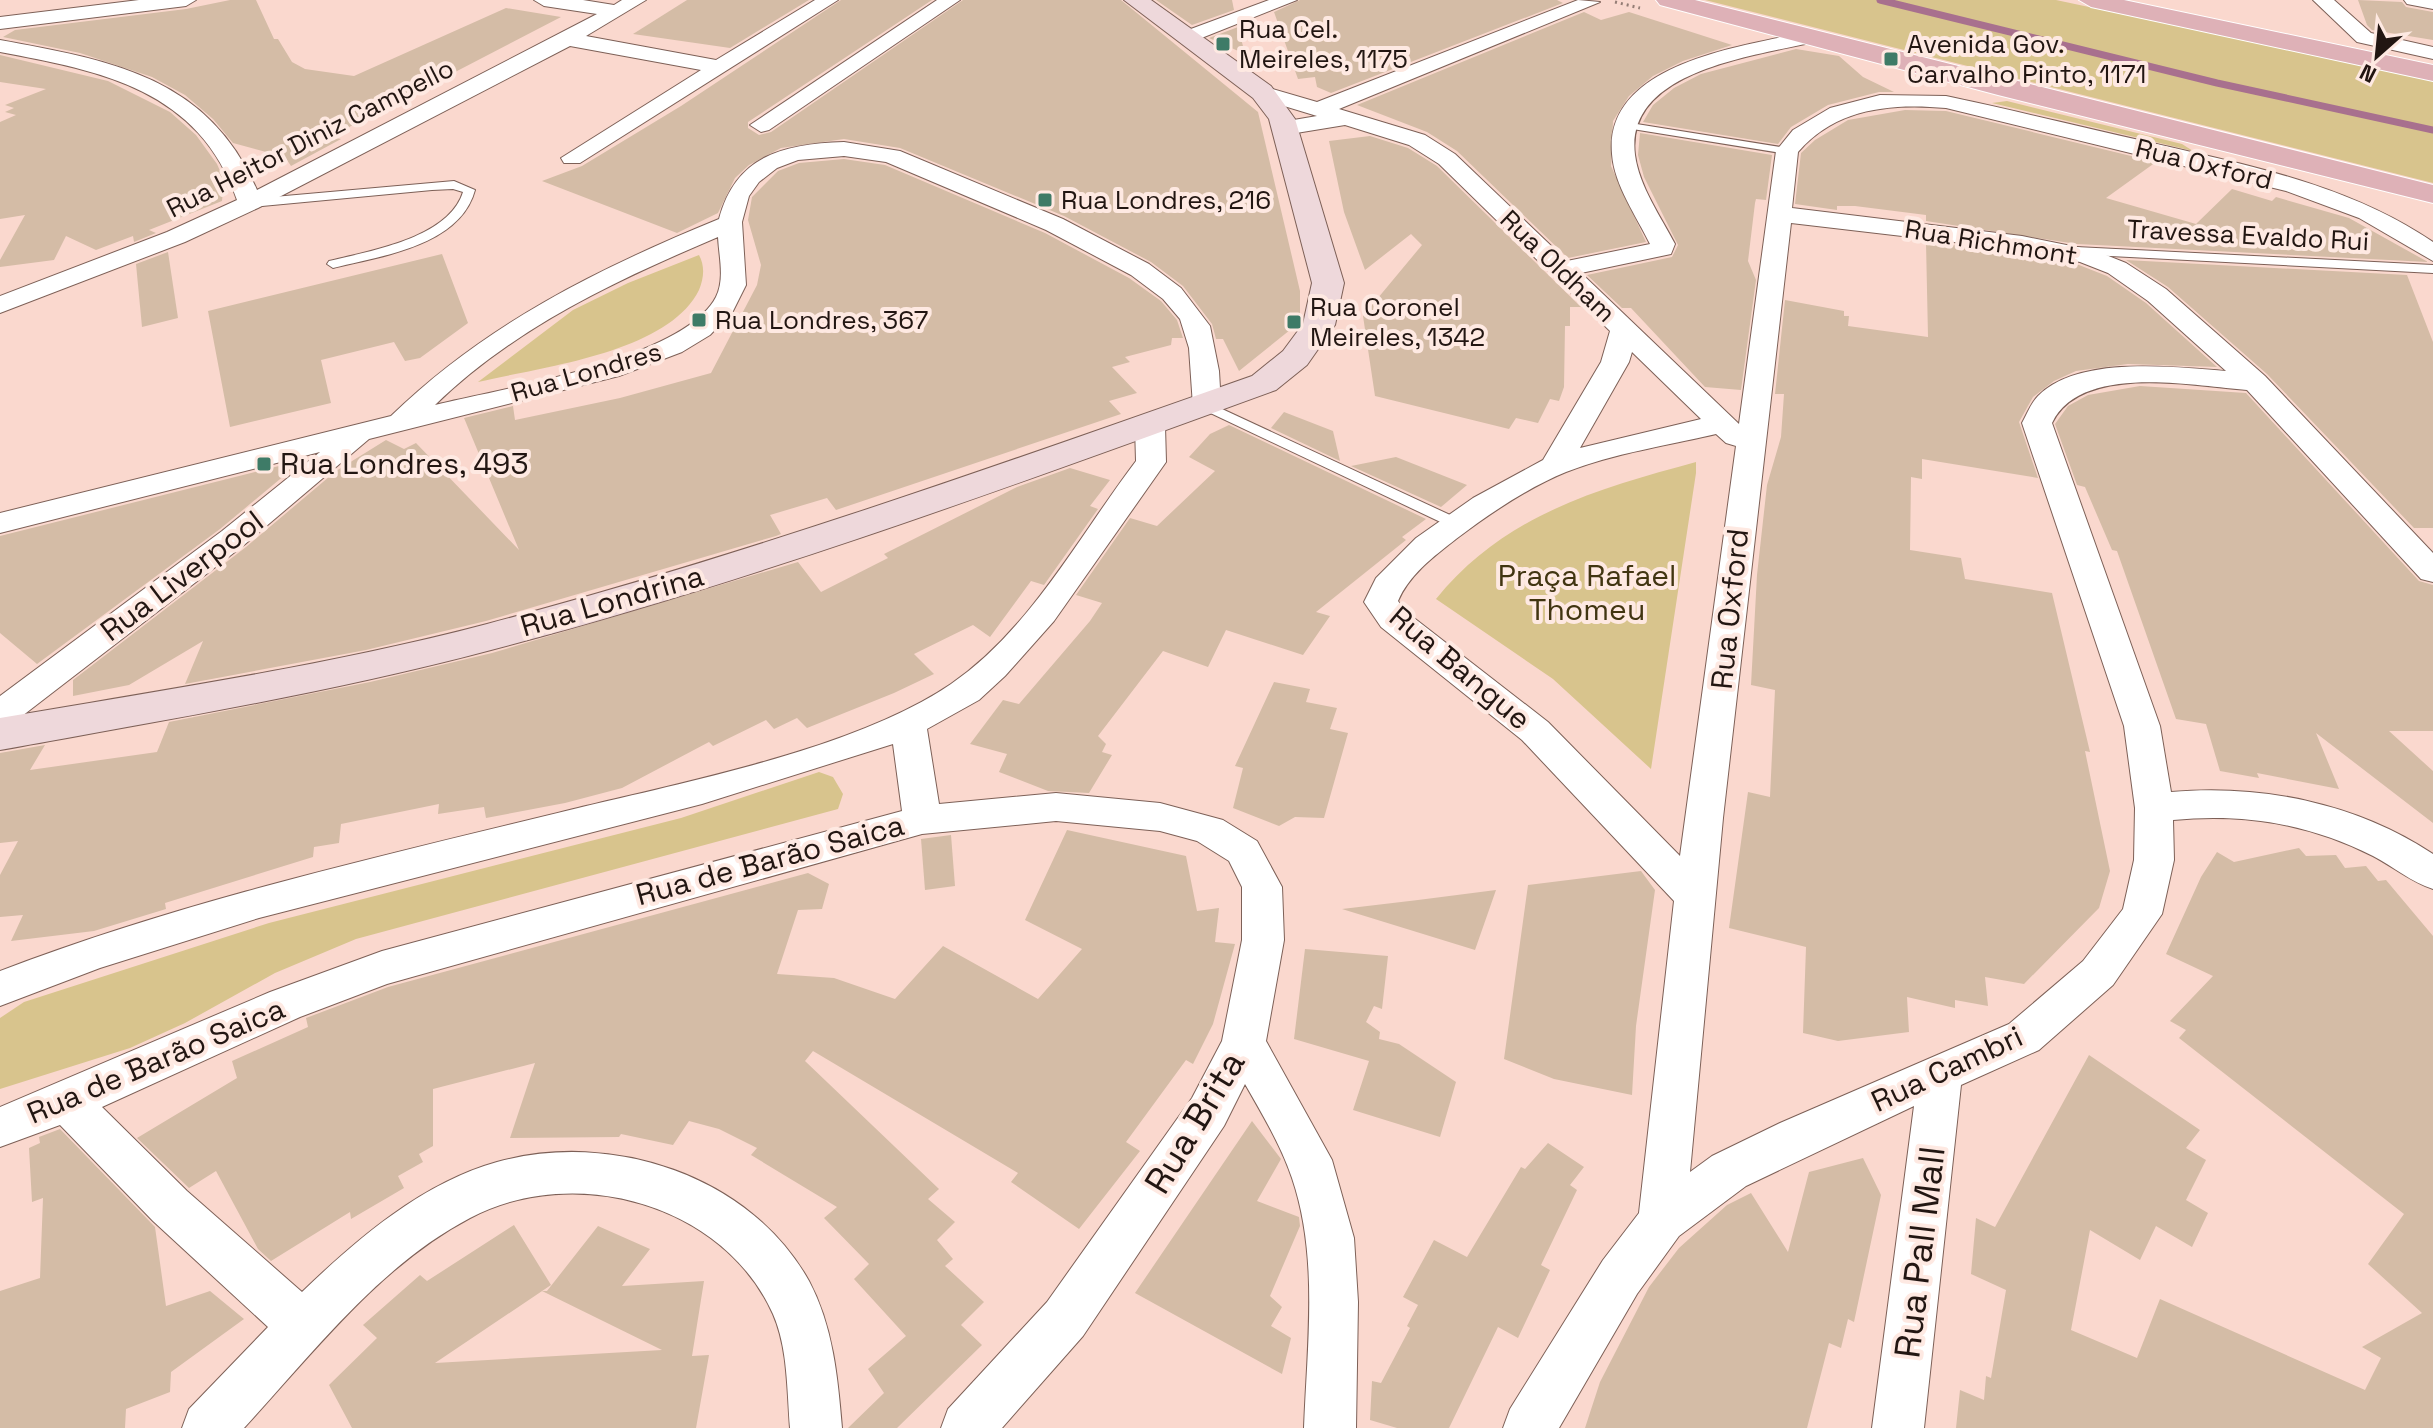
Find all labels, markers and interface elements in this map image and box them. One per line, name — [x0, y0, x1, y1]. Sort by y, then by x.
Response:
place label: Rua Cel. Meireles, 1175 — [1239, 12, 1408, 76]
north arrow — [2337, 16, 2417, 96]
place label: Avenida Gov. Carvalho Pinto, 1171 — [1907, 27, 2146, 91]
marker: Rua Cel. Meireles, 1175 — [1214, 35, 1232, 53]
marker: Avenida Gov. Carvalho Pinto, 1171 — [1882, 50, 1900, 68]
street label: Rua Heitor Diniz Campello — [161, 51, 459, 225]
text: N — [2355, 58, 2381, 90]
street label: Rua Oxford — [2132, 131, 2276, 197]
place label: Rua Londres, 216 — [1061, 183, 1271, 217]
marker: Rua Londres, 216 — [1036, 191, 1054, 209]
street label: Rua Oldham — [1493, 202, 1623, 330]
street label: Rua Richmont — [1902, 212, 2080, 272]
street label: Travessa Evaldo Rui — [2126, 212, 2370, 258]
place label: Rua Coronel Meireles, 1342 — [1310, 290, 1485, 354]
place label: Rua Londres, 367 — [715, 303, 929, 337]
marker: Rua Londres, 367 — [690, 311, 708, 329]
marker: Rua Coronel Meireles, 1342 — [1285, 313, 1303, 331]
street label: Rua Londres — [507, 334, 665, 410]
place label: Rua Londres, 493 — [280, 444, 529, 483]
marker: Rua Londres, 493 — [255, 455, 273, 473]
street label: Rua Liverpool — [92, 502, 271, 650]
street label: Rua Oxford — [1702, 527, 1757, 691]
street label: Rua Londrina — [516, 556, 708, 645]
park label: Praça Rafael Thomeu — [1498, 556, 1676, 629]
street label: Rua Bangue — [1381, 597, 1539, 738]
street label: Rua de Barão Saica — [631, 805, 908, 914]
street label: Rua de Barão Saica — [21, 989, 291, 1132]
street label: Rua Cambri — [1865, 1017, 2029, 1121]
street label: Rua Brita — [1134, 1043, 1255, 1202]
street label: Rua Pall Mall — [1884, 1144, 1956, 1361]

